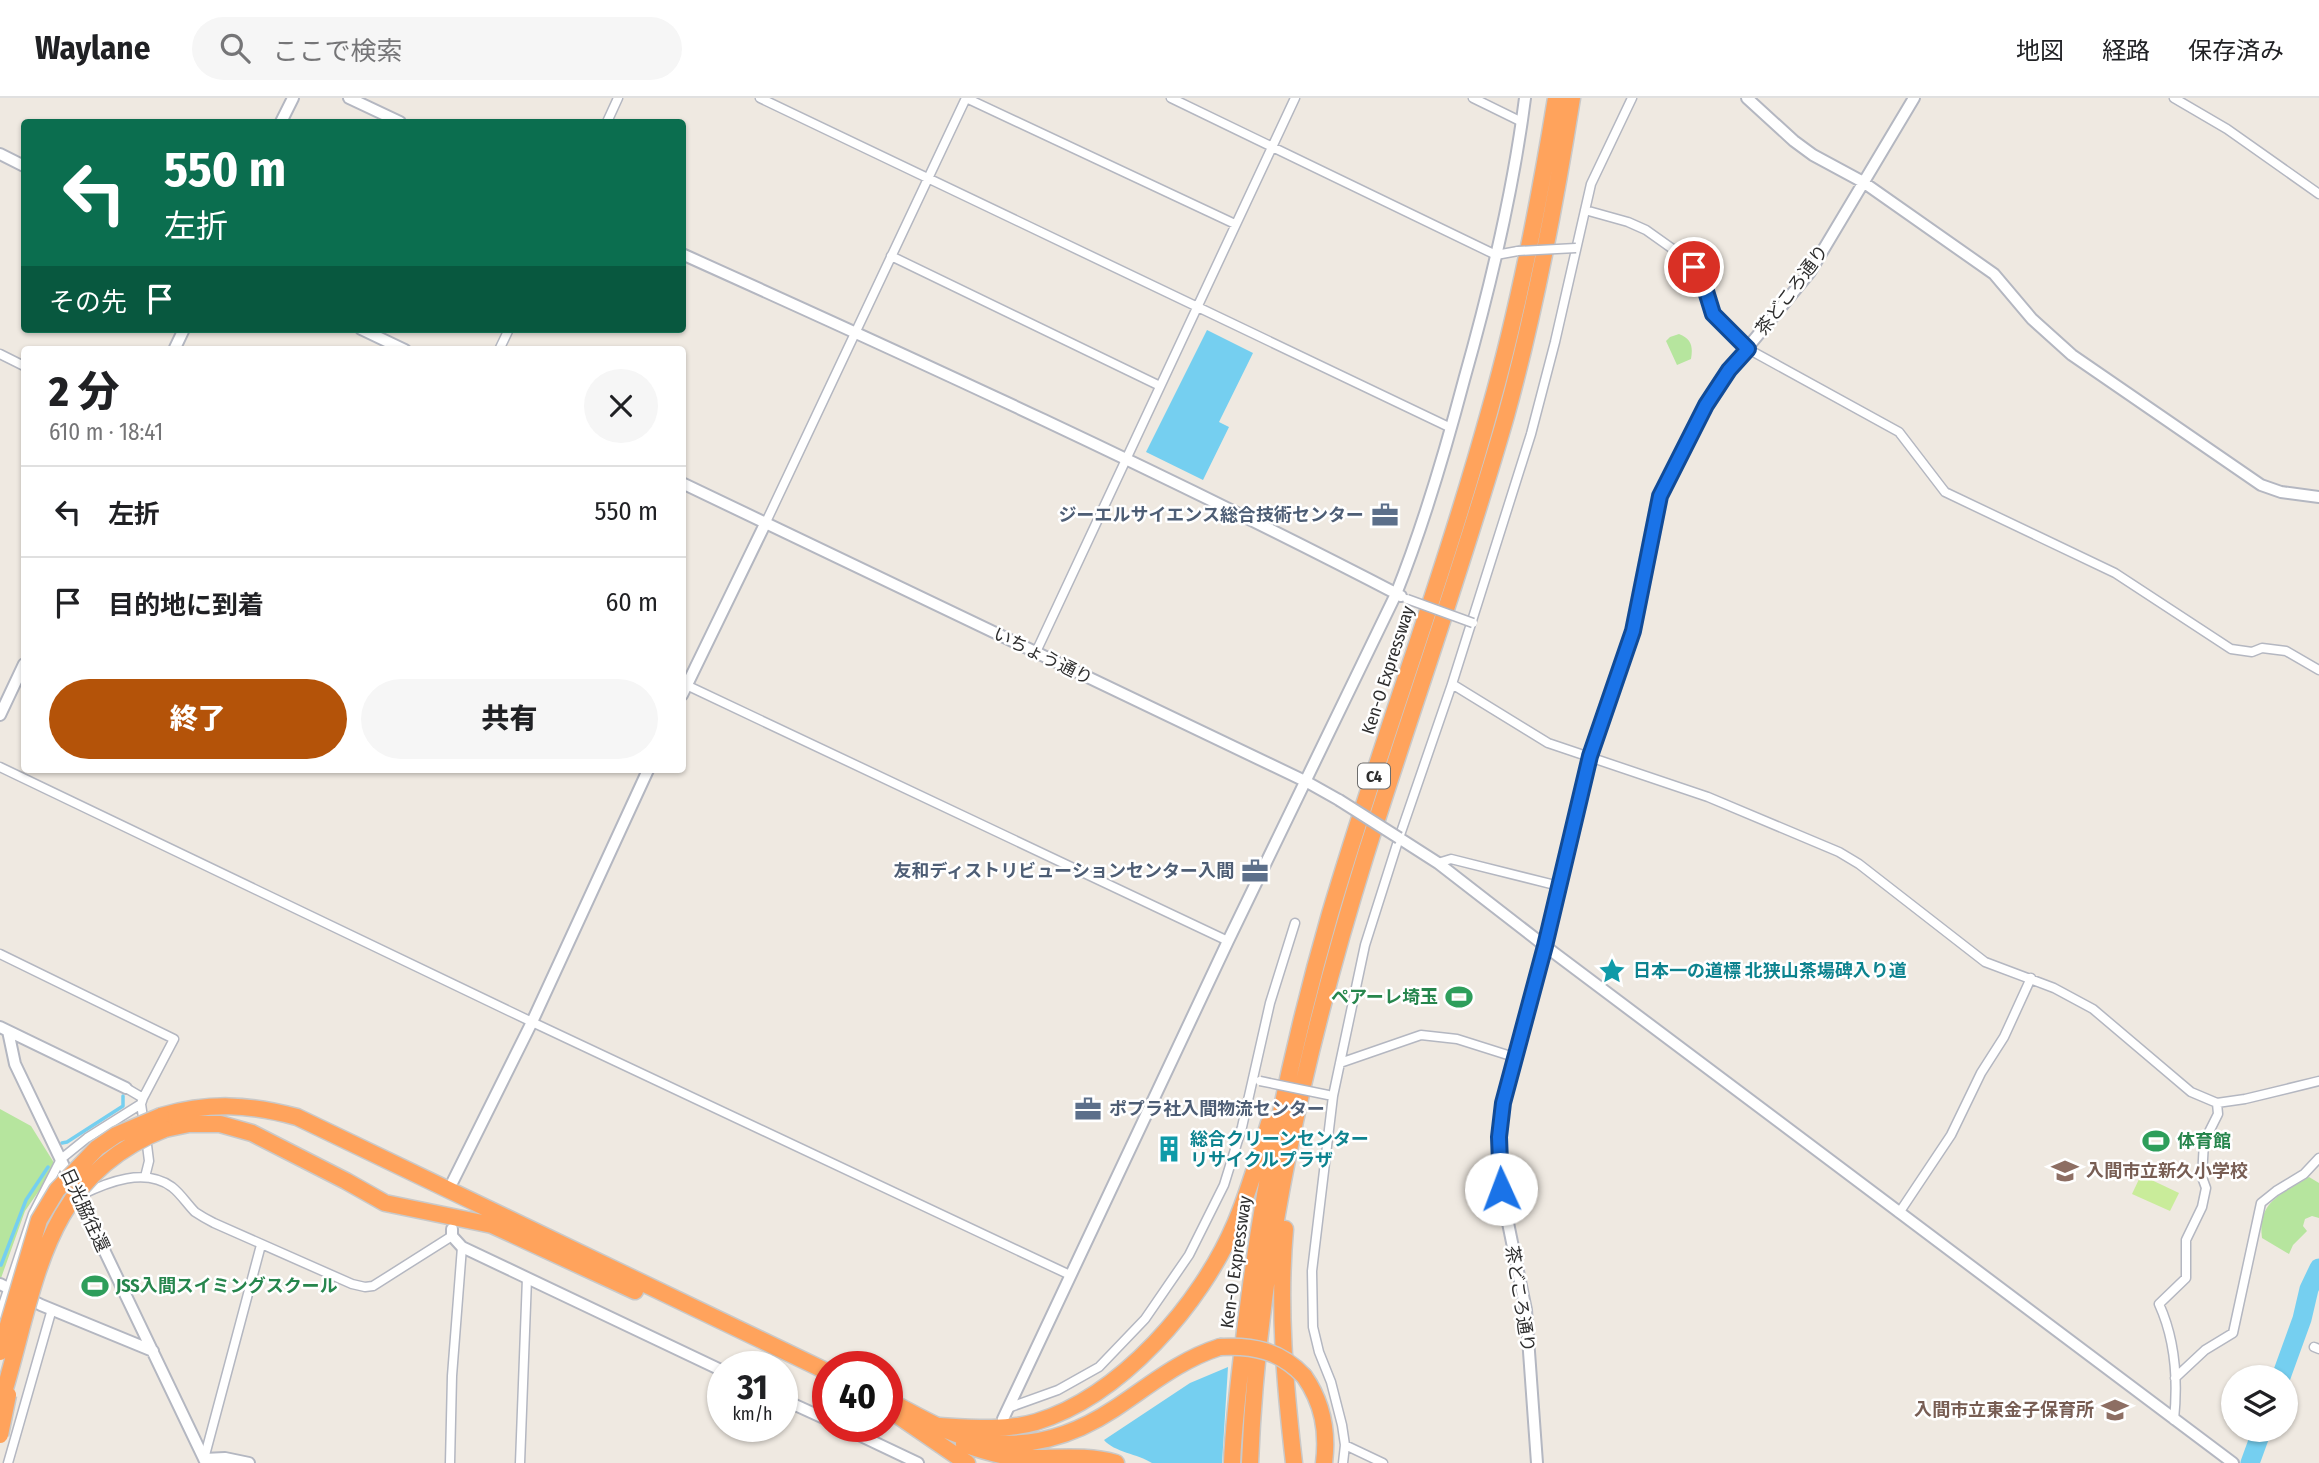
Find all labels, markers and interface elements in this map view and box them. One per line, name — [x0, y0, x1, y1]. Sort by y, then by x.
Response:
search box — [192, 17, 682, 80]
text: Waylane — [35, 28, 150, 68]
icon: search — [216, 29, 254, 67]
text: ここで検索 — [272, 36, 402, 67]
text: 地図 — [2016, 37, 2064, 65]
text: 経路 — [2102, 37, 2150, 65]
text: 保存済み — [2188, 37, 2284, 65]
text: 550 m — [164, 140, 286, 199]
icon: left — [49, 147, 140, 238]
text: 左折 — [164, 207, 228, 245]
pin — [1664, 237, 1724, 297]
street label: 茶どころ通り — [1751, 240, 1833, 340]
icon: arrive — [1675, 248, 1713, 286]
icon: arrive — [141, 280, 179, 318]
text: その先 — [49, 287, 127, 318]
text: 2 分 — [49, 367, 119, 417]
button: close — [584, 369, 658, 443]
text: 610 m · 18:41 — [49, 418, 163, 446]
icon: left — [49, 493, 87, 531]
text: 550 m — [595, 496, 658, 527]
text: 左折 — [108, 499, 160, 530]
office icon: ジーエルサイエンス総合技術センター — [1370, 500, 1400, 530]
place label: ジーエルサイエンス総合技術センター — [1059, 504, 1364, 526]
icon: arrive — [49, 584, 87, 622]
text: 60 m — [605, 587, 658, 618]
text: 目的地に到着 — [108, 590, 264, 621]
street label: Ken-O Expressway — [1357, 603, 1419, 737]
street label: いちょう通り — [990, 622, 1096, 690]
button: 終了 — [49, 679, 347, 759]
button: 共有 — [361, 679, 658, 759]
road number: C4 — [1358, 764, 1390, 789]
office icon: 友和ディストリビューションセンター入間 — [1240, 856, 1270, 886]
place label: 友和ディストリビューションセンター入間 — [894, 860, 1234, 882]
place icon: 日本一の道標 北狭山茶場碑入り道 — [1597, 956, 1627, 986]
place label: 日本一の道標 北狭山茶場碑入り道 — [1633, 960, 1907, 982]
sports icon: ペアーレ埼玉 — [1444, 982, 1474, 1012]
place label: ペアーレ埼玉 — [1331, 986, 1438, 1008]
office icon: ポプラ社入間物流センター — [1073, 1094, 1103, 1124]
place label: ポプラ社入間物流センター — [1109, 1098, 1325, 1120]
sports icon: 体育館 — [2141, 1126, 2171, 1156]
place label: 総合クリーンセンター リサイクルプラザ — [1190, 1128, 1369, 1171]
place label: 体育館 — [2177, 1130, 2231, 1152]
building icon: 総合クリーンセンター リサイクルプラザ — [1154, 1134, 1184, 1164]
position arrow — [1464, 1152, 1538, 1226]
school or university icon: 入間市立新久小学校 — [2050, 1156, 2080, 1186]
place label: 入間市立新久小学校 — [2086, 1160, 2248, 1182]
street label: 日光脇往還 — [56, 1165, 114, 1255]
street label: Ken-O Expressway — [1216, 1194, 1256, 1330]
street label: 茶どころ通り — [1501, 1244, 1539, 1354]
sports icon: JSS入間スイミングスクール — [80, 1271, 110, 1301]
place label: JSS入間スイミングスクール — [115, 1275, 338, 1297]
speed limit sign: 40 — [812, 1351, 903, 1442]
map controls — [2221, 1365, 2298, 1442]
button: layers — [2221, 1365, 2298, 1442]
text: 31 — [737, 1366, 768, 1408]
school or university icon: 入間市立東金子保育所 — [2100, 1395, 2130, 1425]
place label: 入間市立東金子保育所 — [1914, 1399, 2094, 1421]
text: km/h — [732, 1403, 773, 1425]

